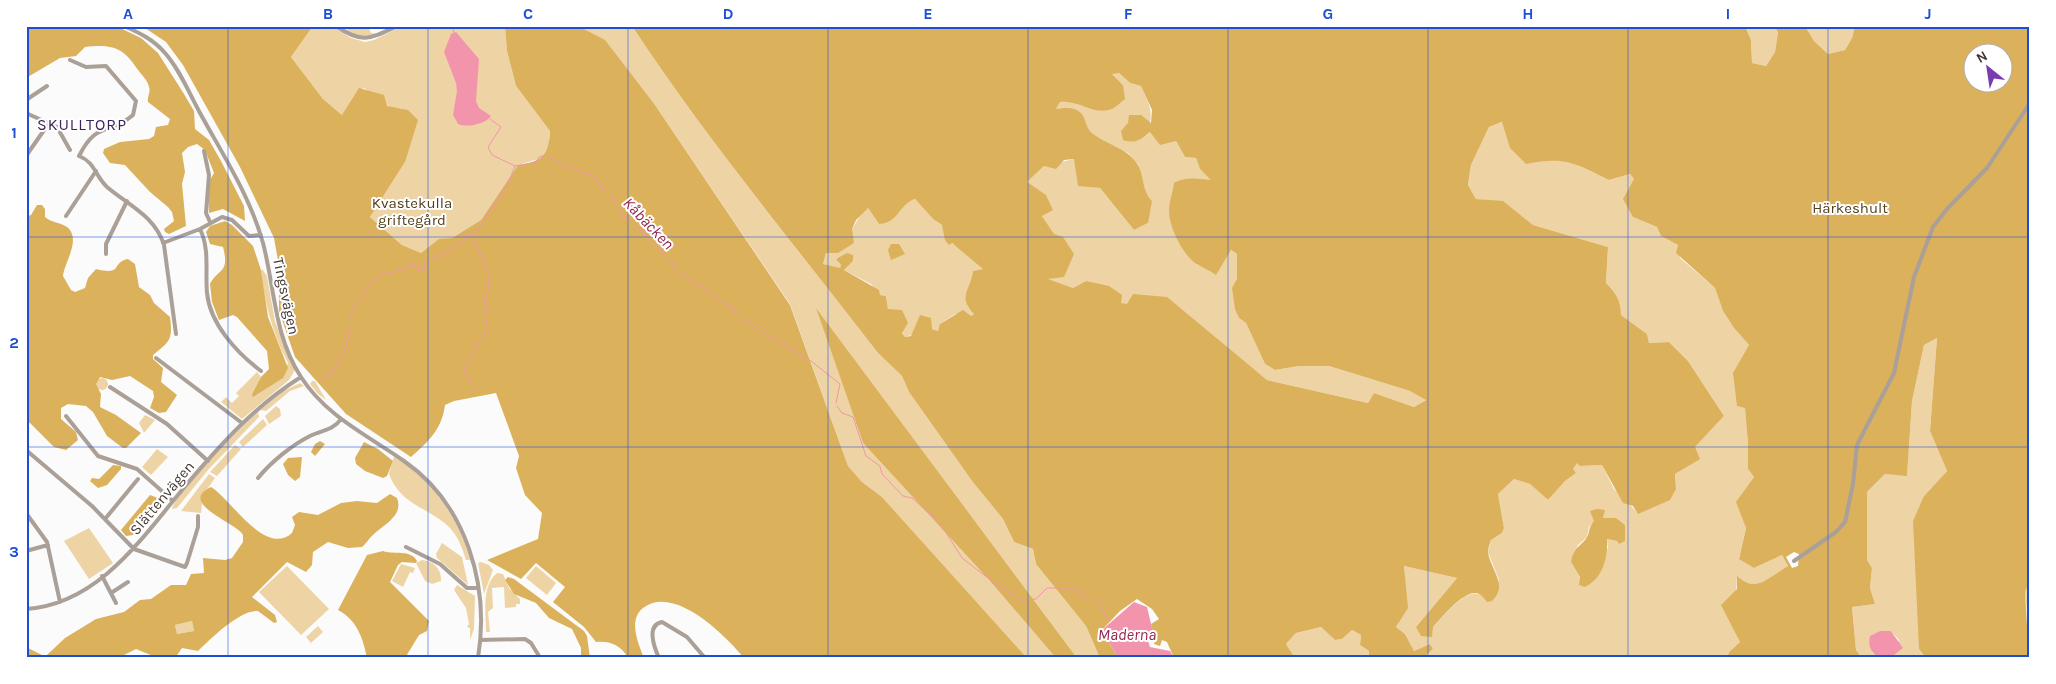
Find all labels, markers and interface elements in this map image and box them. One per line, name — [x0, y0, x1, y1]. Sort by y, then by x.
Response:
text: A — [123, 4, 133, 23]
text: B — [323, 4, 333, 23]
text: C — [523, 4, 533, 23]
text: D — [723, 4, 734, 23]
text: E — [923, 4, 933, 23]
text: F — [1124, 4, 1133, 23]
text: G — [1323, 4, 1333, 23]
text: H — [1522, 4, 1534, 23]
text: I — [1726, 4, 1730, 23]
text: J — [1924, 4, 1932, 23]
north arrow — [1964, 42, 2014, 92]
text: N — [1973, 47, 1990, 67]
district label: SKULLTORP — [37, 115, 127, 134]
text: 1 — [11, 123, 17, 142]
water label: Kåbäcken — [619, 193, 678, 253]
park label: Kvastekulla griftegård — [372, 194, 452, 229]
park label: Härkeshult — [1812, 199, 1888, 217]
street label: Tingsvägen — [269, 256, 303, 336]
text: 2 — [9, 333, 19, 352]
street label: Slättenvägen — [126, 458, 198, 538]
text: 3 — [9, 542, 19, 561]
water label: Maderna — [1098, 625, 1156, 644]

